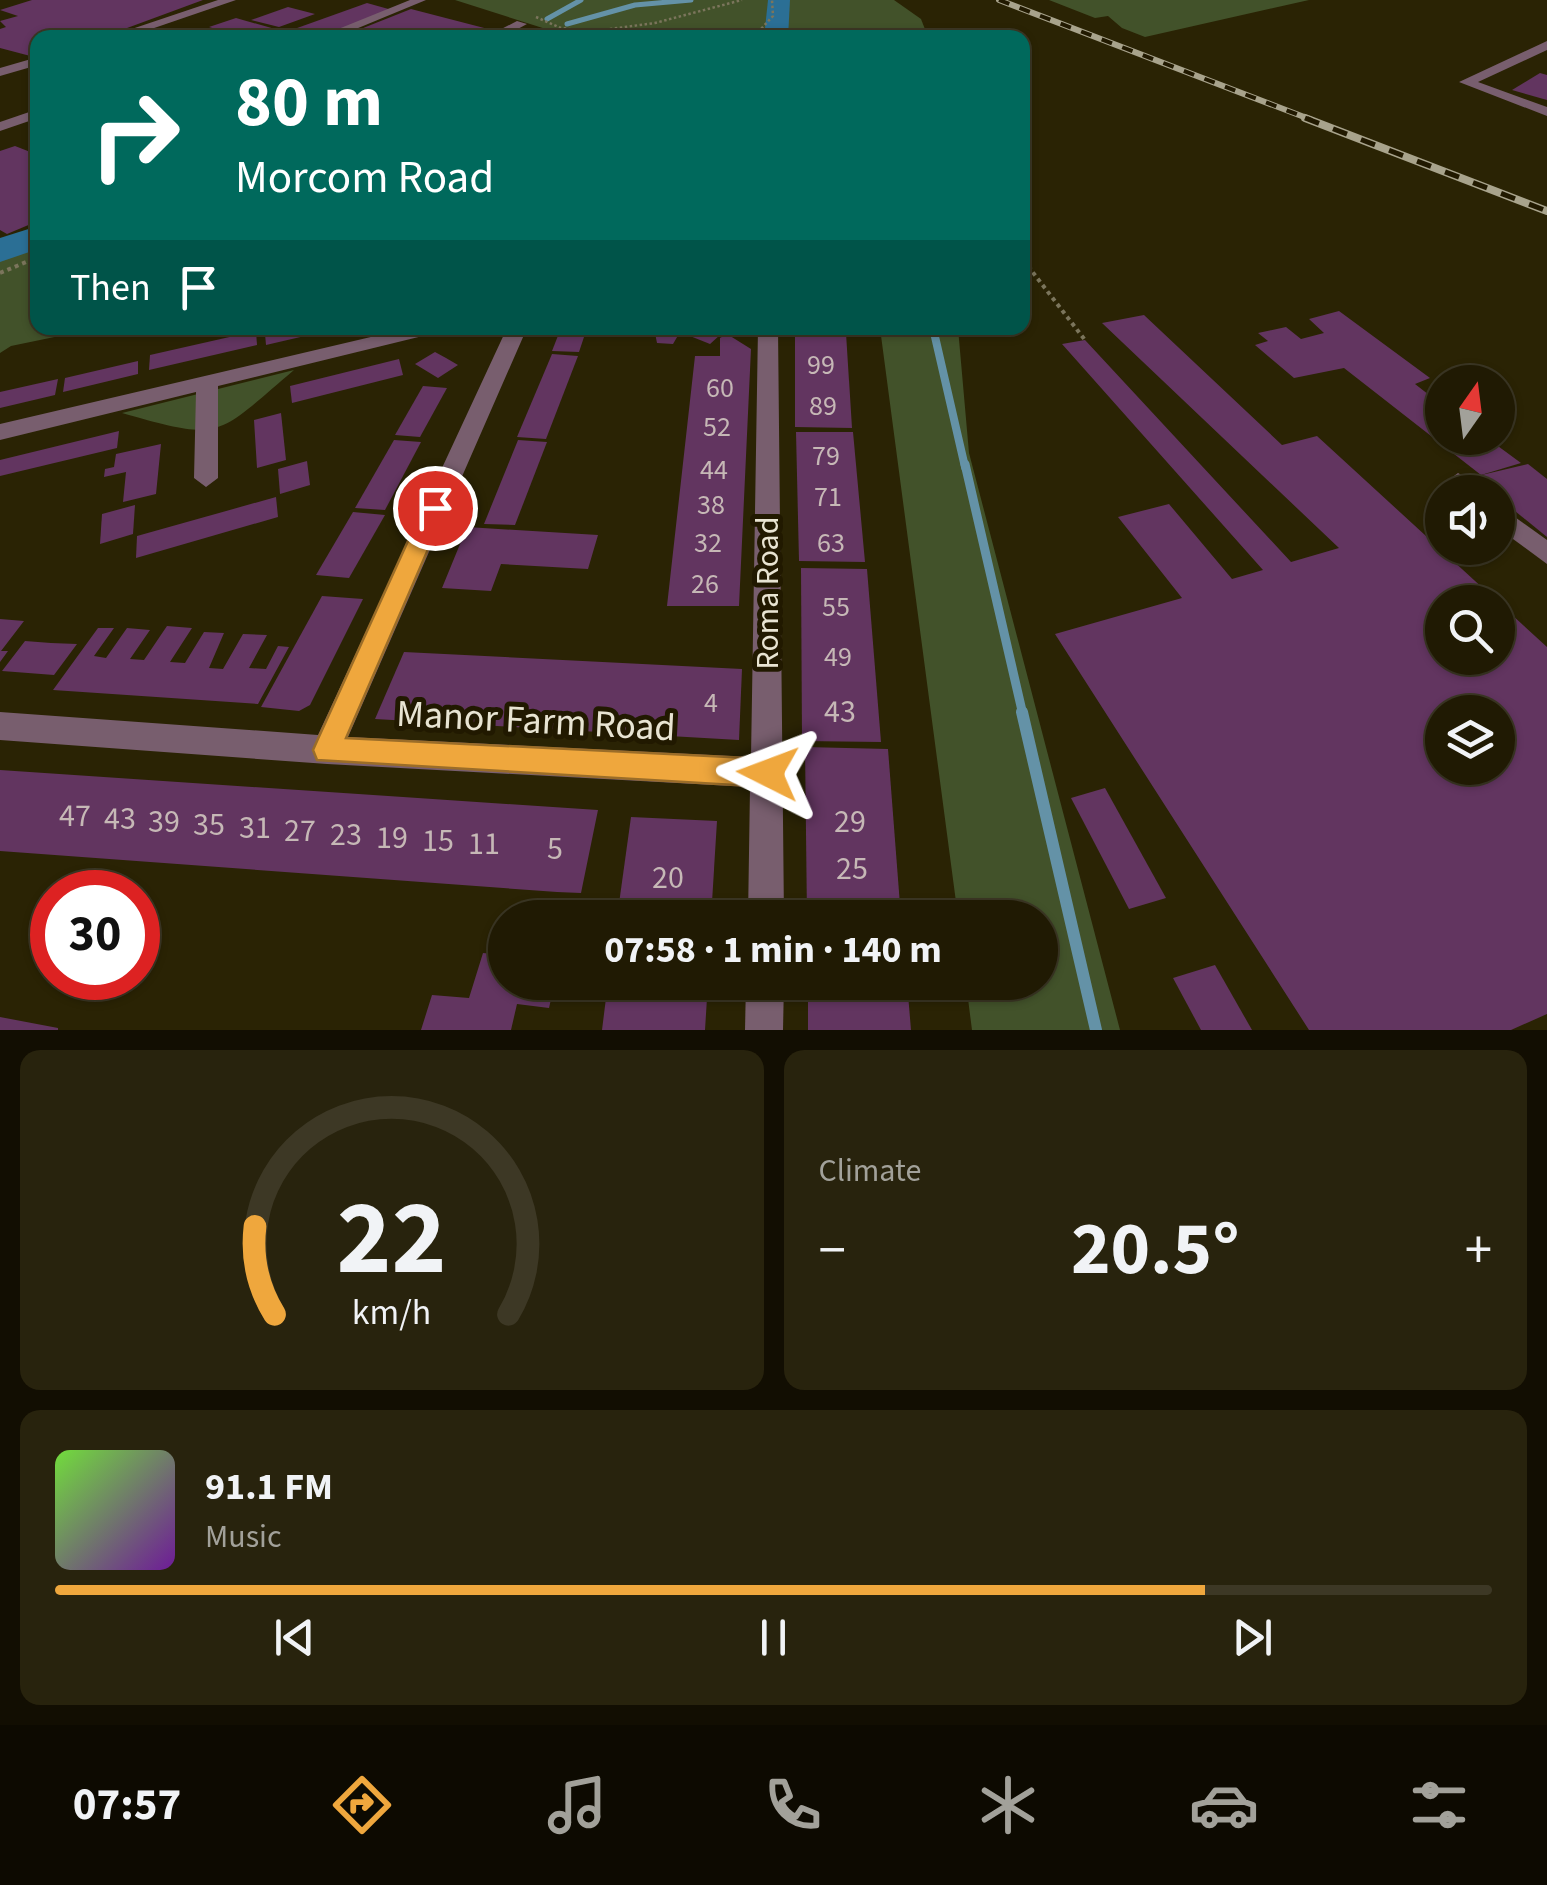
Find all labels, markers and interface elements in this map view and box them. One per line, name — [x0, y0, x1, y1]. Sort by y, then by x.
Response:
text: 80 m — [235, 53, 383, 153]
icon: right — [70, 70, 200, 200]
text: Morcom Road — [235, 146, 494, 210]
icon: arrive — [171, 260, 226, 315]
text: Then — [70, 261, 151, 315]
house number: 99 — [807, 345, 835, 385]
north arrow — [1425, 365, 1515, 455]
map controls — [1425, 365, 1515, 785]
house number: 60 — [706, 368, 734, 408]
house number: 89 — [809, 386, 837, 426]
house number: 52 — [703, 407, 731, 447]
house number: 79 — [812, 436, 840, 476]
house number: 44 — [700, 450, 728, 490]
pin — [393, 466, 478, 551]
button: sound — [1425, 475, 1515, 565]
house number: 71 — [814, 477, 842, 517]
icon: arrive — [408, 481, 463, 536]
house number: 38 — [697, 485, 725, 525]
street label: Roma Road — [745, 517, 791, 669]
house number: 32 — [694, 523, 722, 563]
house number: 63 — [817, 523, 845, 563]
house number: 26 — [691, 564, 719, 604]
button: search — [1425, 585, 1515, 675]
house number: 55 — [822, 587, 850, 627]
house number: 49 — [824, 637, 852, 677]
house number: 4 — [704, 683, 718, 723]
street label: Manor Farm Road — [395, 687, 677, 755]
house number: 43 — [824, 689, 856, 735]
button: layers — [1425, 695, 1515, 785]
position arrow — [716, 721, 820, 825]
house number: 47 — [59, 793, 91, 839]
house number: 43 — [104, 796, 136, 842]
house number: 39 — [148, 799, 180, 845]
house number: 29 — [834, 799, 866, 845]
house number: 35 — [193, 802, 225, 848]
house number: 31 — [239, 805, 271, 851]
house number: 27 — [284, 808, 316, 854]
house number: 23 — [330, 812, 362, 858]
house number: 19 — [376, 815, 408, 861]
house number: 15 — [422, 818, 454, 864]
house number: 11 — [468, 821, 500, 867]
house number: 5 — [547, 826, 563, 872]
house number: 25 — [836, 846, 868, 892]
house number: 20 — [652, 855, 684, 901]
speed limit sign: 30 — [30, 870, 160, 1000]
text: 07:58 · 1 min · 140 m — [604, 923, 942, 977]
text: Climate — [819, 1148, 921, 1194]
text: 22 — [337, 1166, 447, 1314]
text: 20.5° — [1071, 1196, 1240, 1303]
text: − — [819, 1212, 846, 1290]
text: + — [1465, 1212, 1492, 1290]
text: km/h — [352, 1287, 431, 1338]
text: 91.1 FM — [205, 1460, 333, 1514]
text: Music — [205, 1514, 282, 1560]
icon: previous — [267, 1610, 322, 1665]
icon: pause — [746, 1610, 801, 1665]
icon: next — [1225, 1610, 1280, 1665]
icon: directions — [327, 1770, 397, 1840]
icon: music — [542, 1770, 612, 1840]
icon: phone — [758, 1770, 828, 1840]
icon: climate — [973, 1770, 1043, 1840]
icon: car — [1189, 1770, 1259, 1840]
icon: filters — [1404, 1770, 1474, 1840]
text: 07:57 — [73, 1773, 181, 1837]

